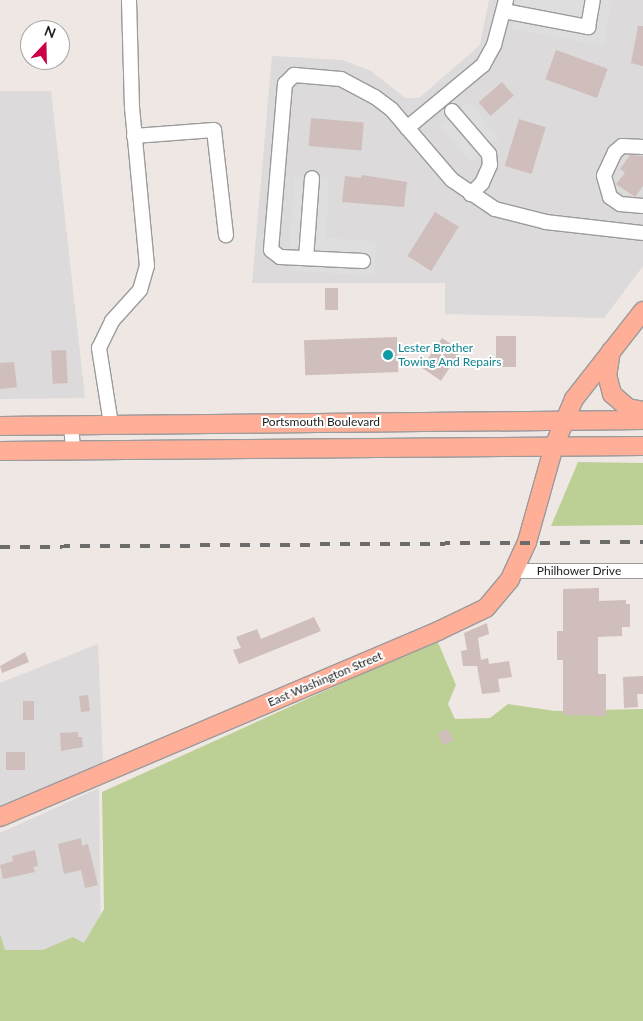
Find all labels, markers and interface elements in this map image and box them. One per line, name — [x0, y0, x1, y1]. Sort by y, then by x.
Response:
north arrow — [20, 20, 70, 70]
text: N — [42, 22, 58, 41]
place label: Lester Brother Towing And Repairs — [398, 341, 502, 369]
marker: Lester Brother Towing And Repairs — [382, 349, 394, 361]
street label: Portsmouth Boulevard — [262, 415, 380, 429]
street label: Philhower Drive — [537, 564, 621, 578]
street label: East Washington Street — [265, 648, 385, 710]

